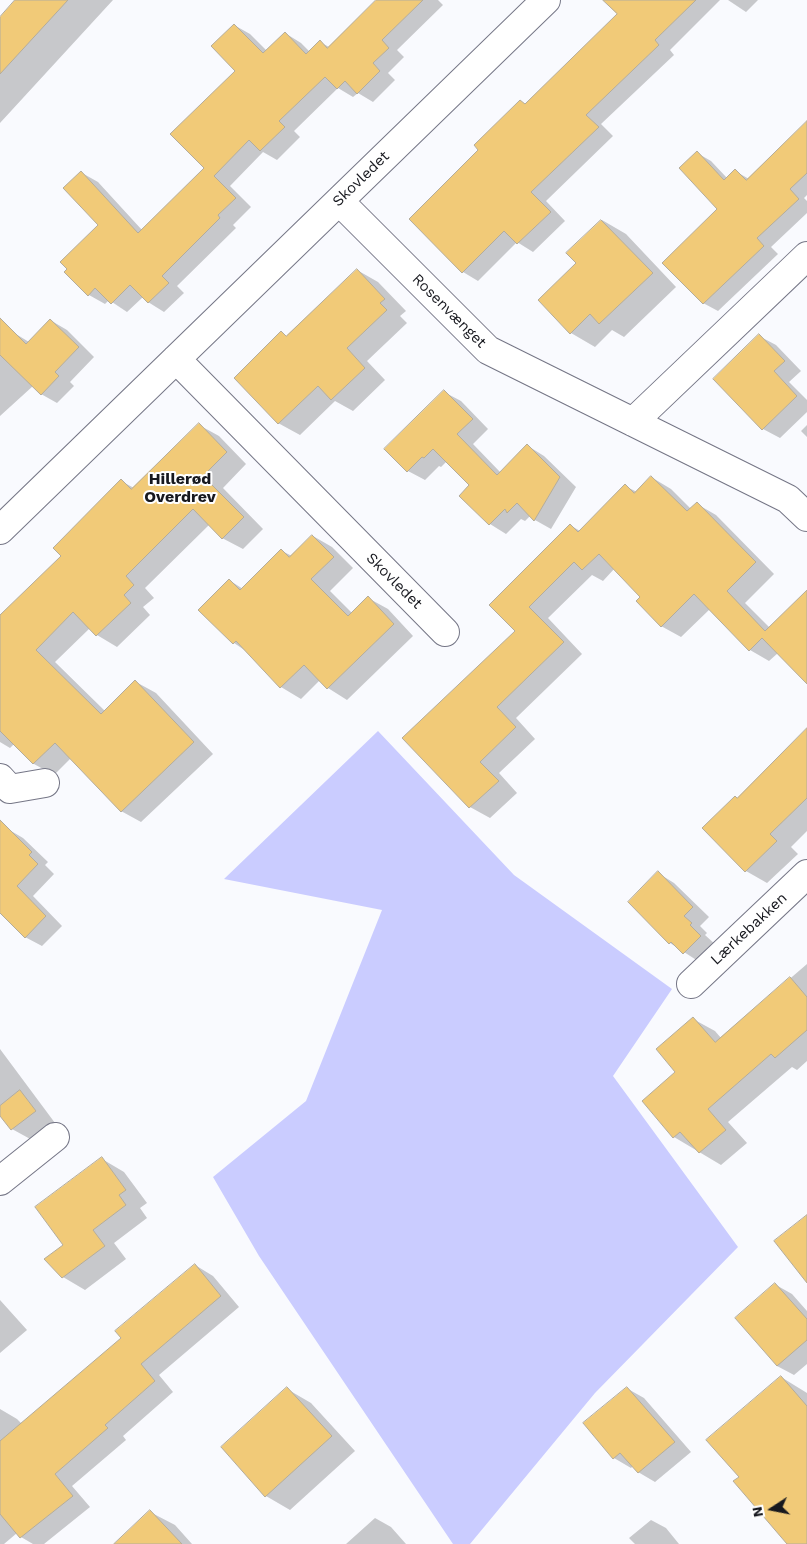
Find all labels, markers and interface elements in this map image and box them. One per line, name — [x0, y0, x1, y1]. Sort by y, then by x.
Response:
street label: Skovledet — [329, 148, 393, 210]
street label: Rosenvænget — [408, 270, 490, 352]
district label: Hillerød Overdrev — [144, 469, 216, 507]
street label: Skovledet — [362, 549, 426, 613]
street label: Lærkebakken — [707, 889, 791, 969]
north arrow — [747, 1484, 797, 1534]
text: N — [748, 1505, 766, 1518]

